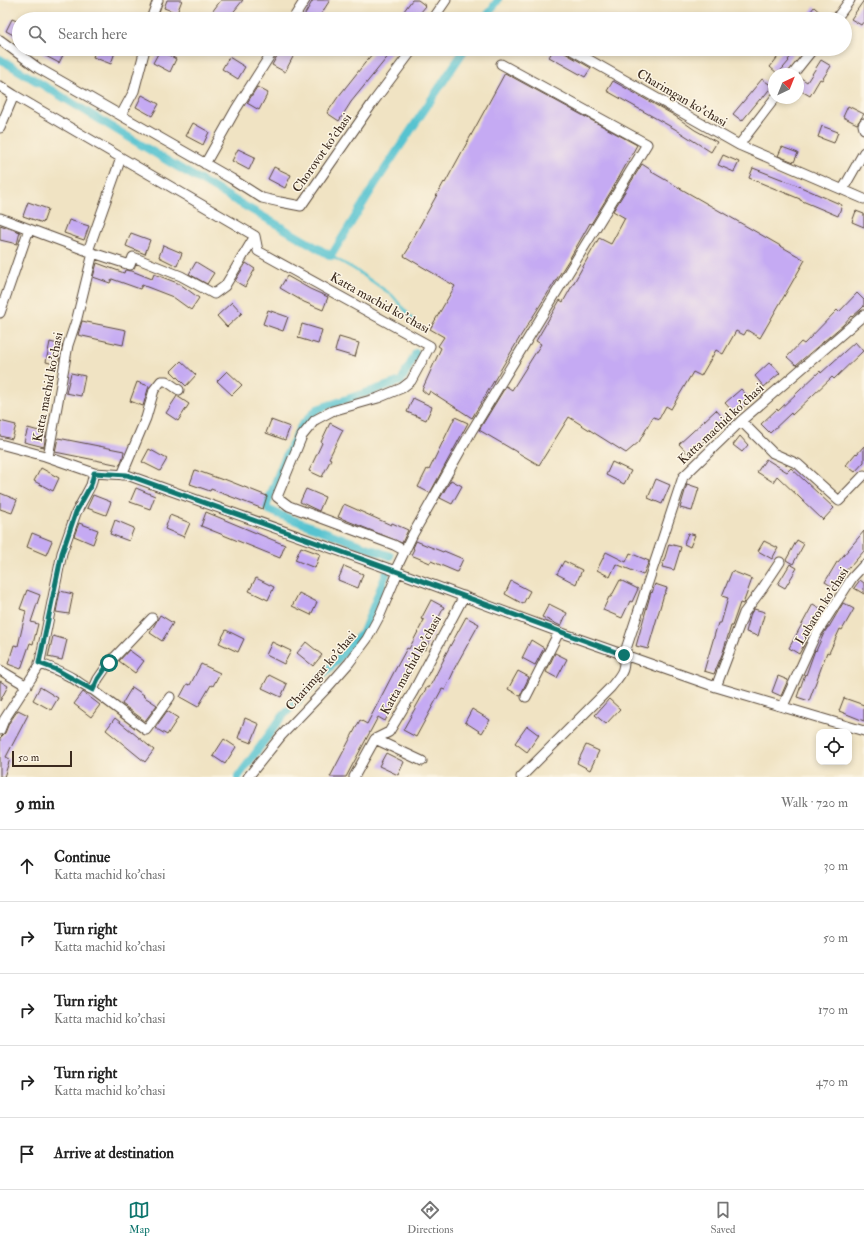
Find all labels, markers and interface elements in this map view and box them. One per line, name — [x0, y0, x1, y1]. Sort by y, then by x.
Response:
search box — [12, 12, 852, 56]
icon: search — [26, 23, 48, 45]
text: Search here — [58, 25, 127, 44]
street label: Charimgan ko'chasi — [634, 66, 731, 131]
north arrow — [768, 68, 804, 104]
street label: Chorovot ko'chasi — [289, 110, 355, 196]
street label: Katta machid ko'chasi — [327, 269, 433, 337]
street label: Katta machid ko'chasi — [30, 330, 67, 443]
street label: Katta machid ko'chasi — [675, 380, 768, 468]
street label: Lubaton ko'chasi — [792, 564, 852, 648]
street label: Katta machid ko'chasi — [377, 612, 445, 718]
street label: Charimgar ko'chasi — [282, 628, 360, 714]
route end — [615, 646, 633, 664]
route start — [100, 654, 118, 672]
map controls — [816, 729, 852, 765]
button: locate — [816, 729, 852, 765]
scale bar — [12, 749, 72, 768]
text: 50 m — [18, 751, 39, 764]
text: 9 min — [16, 793, 55, 814]
text: Walk · 720 m — [781, 795, 848, 811]
text: Continue — [54, 848, 110, 867]
icon: ahead — [16, 855, 38, 877]
text: 30 m — [824, 858, 848, 874]
text: Katta machid ko'chasi — [54, 867, 166, 883]
text: Turn right — [54, 920, 117, 939]
icon: right — [16, 927, 38, 949]
text: 50 m — [823, 930, 848, 946]
text: Katta machid ko'chasi — [54, 939, 166, 955]
text: Turn right — [54, 992, 117, 1011]
icon: right — [16, 999, 38, 1021]
text: 170 m — [818, 1002, 848, 1018]
text: Katta machid ko'chasi — [54, 1011, 166, 1027]
text: Turn right — [54, 1064, 117, 1083]
icon: right — [16, 1071, 38, 1093]
text: 470 m — [816, 1074, 848, 1090]
text: Katta machid ko'chasi — [54, 1083, 166, 1099]
icon: arrive — [16, 1143, 38, 1165]
text: Arrive at destination — [54, 1144, 174, 1163]
tab: Map — [128, 1199, 150, 1236]
tab: Directions — [407, 1199, 454, 1236]
tab: Saved — [710, 1199, 736, 1236]

